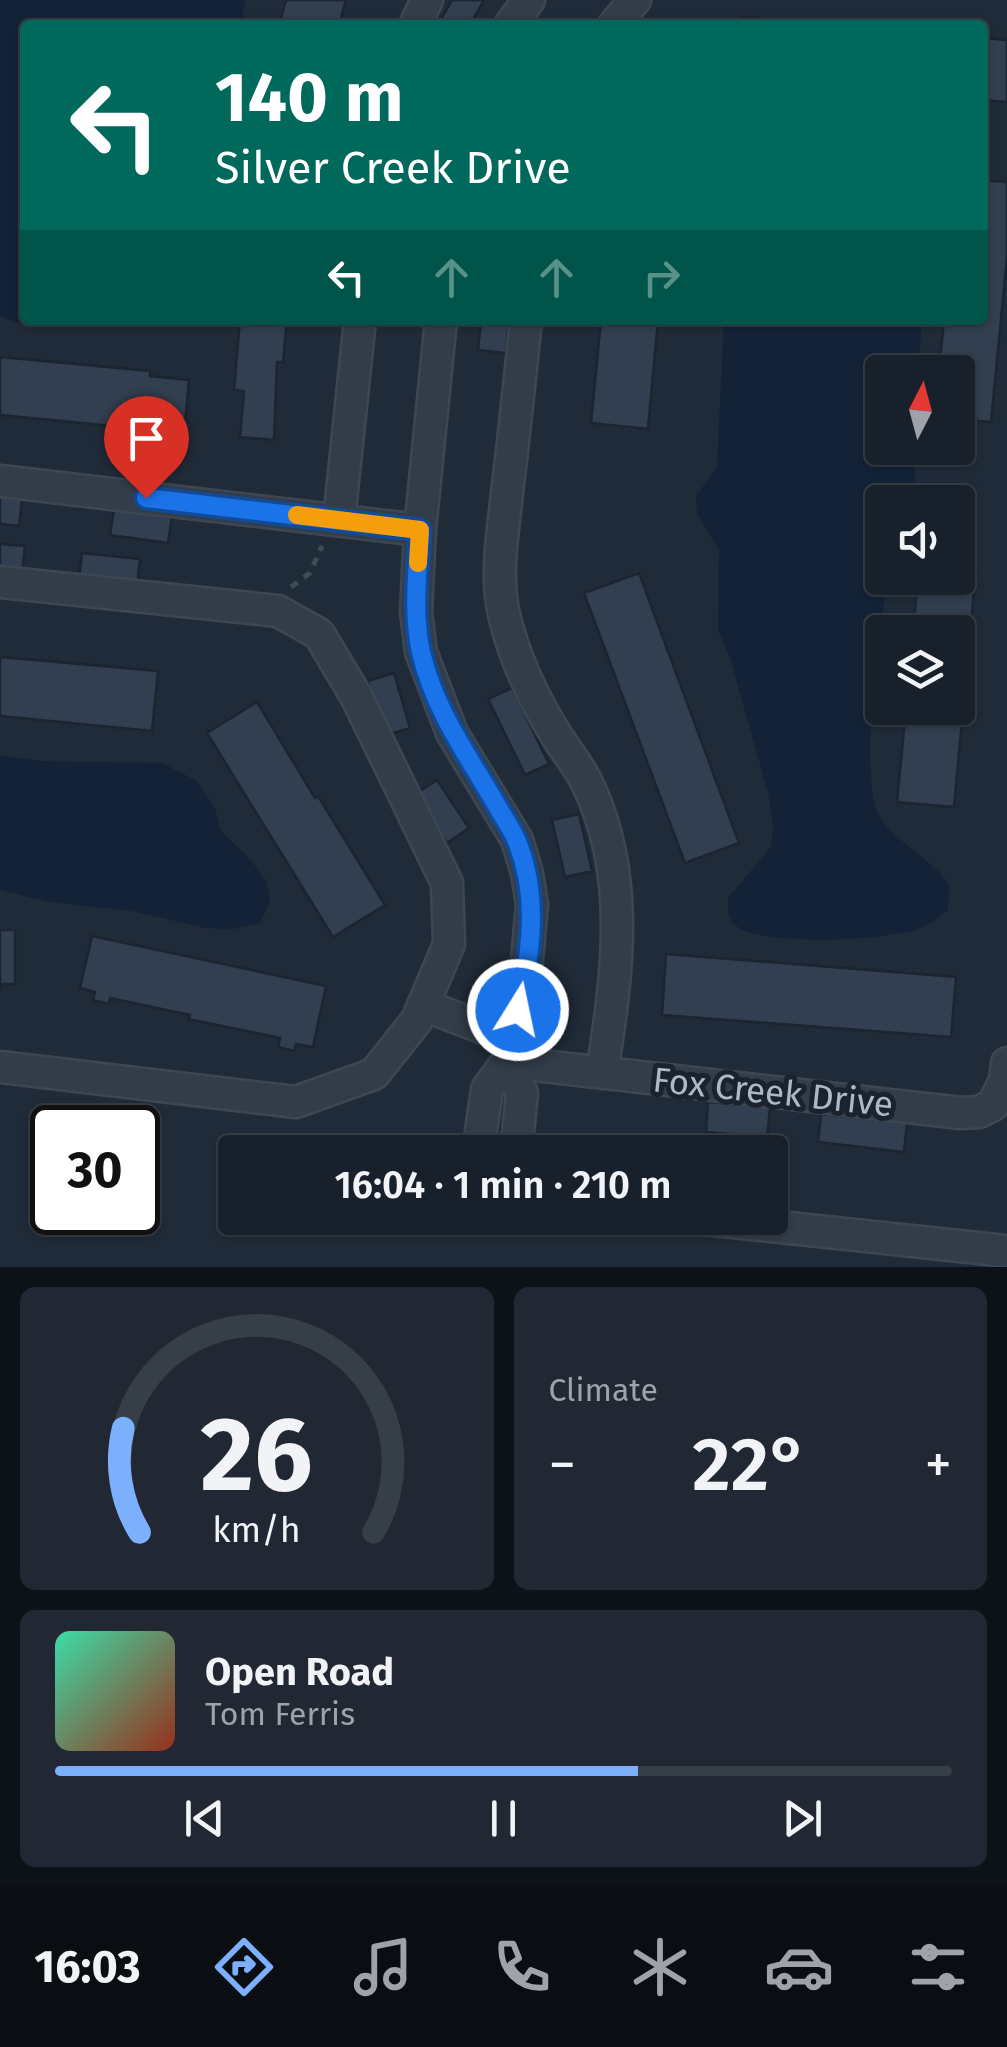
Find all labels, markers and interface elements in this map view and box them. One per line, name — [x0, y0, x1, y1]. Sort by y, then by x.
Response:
text: 140 m — [215, 56, 404, 140]
icon: left — [50, 60, 180, 190]
text: Silver Creek Drive — [215, 141, 571, 195]
icon: left — [319, 250, 374, 305]
icon: ahead — [424, 250, 479, 305]
icon: ahead — [529, 250, 584, 305]
icon: right — [634, 250, 689, 305]
north arrow — [865, 355, 975, 465]
map controls — [865, 355, 975, 725]
pin — [104, 396, 189, 499]
icon: arrive — [119, 411, 174, 466]
button: sound — [865, 485, 975, 595]
button: layers — [865, 615, 975, 725]
position arrow — [466, 958, 570, 1062]
street label: Fox Creek Drive — [651, 1059, 895, 1125]
speed limit sign: 30 — [30, 1105, 160, 1235]
text: 16:04 · 1 min · 210 m — [334, 1162, 672, 1208]
text: Climate — [549, 1371, 658, 1409]
text: 26 — [201, 1393, 313, 1518]
text: 22° — [692, 1420, 808, 1510]
text: − — [549, 1432, 576, 1498]
text: + — [925, 1432, 952, 1498]
text: km/h — [213, 1509, 301, 1551]
text: Open Road — [205, 1649, 394, 1695]
text: Tom Ferris — [205, 1695, 355, 1733]
icon: previous — [177, 1791, 232, 1846]
icon: pause — [476, 1791, 531, 1846]
icon: next — [775, 1791, 830, 1846]
icon: directions — [209, 1932, 279, 2002]
icon: music — [348, 1932, 418, 2002]
icon: phone — [487, 1932, 557, 2002]
icon: climate — [625, 1932, 695, 2002]
icon: car — [764, 1932, 834, 2002]
icon: filters — [903, 1932, 973, 2002]
text: 16:03 — [34, 1940, 141, 1994]

